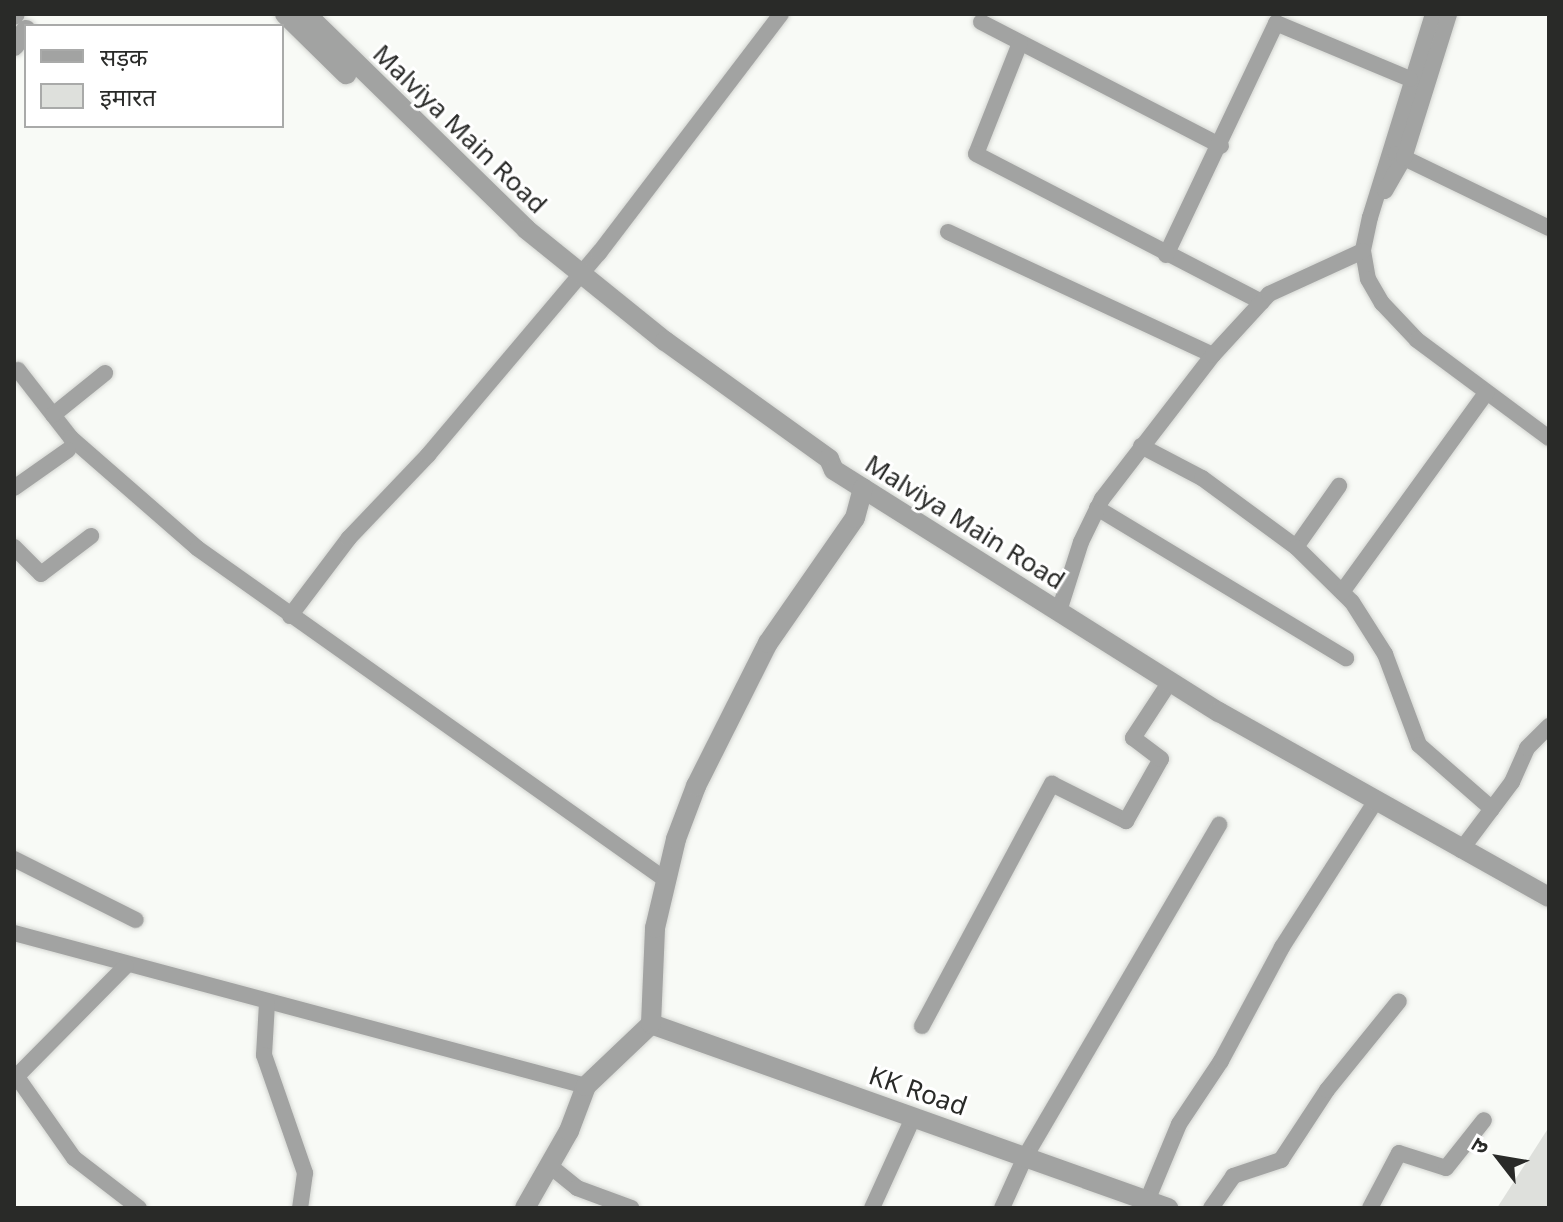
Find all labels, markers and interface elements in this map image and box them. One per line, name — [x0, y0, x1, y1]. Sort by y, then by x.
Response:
legend — [24, 24, 284, 128]
street label: Malviya Main Road — [367, 38, 553, 220]
text: सड़क — [100, 40, 148, 73]
text: इमारत — [100, 80, 156, 113]
street label: Malviya Main Road — [859, 448, 1071, 596]
street label: KK Road — [865, 1060, 971, 1122]
north arrow — [1459, 1118, 1539, 1198]
text: उ — [1462, 1132, 1495, 1159]

